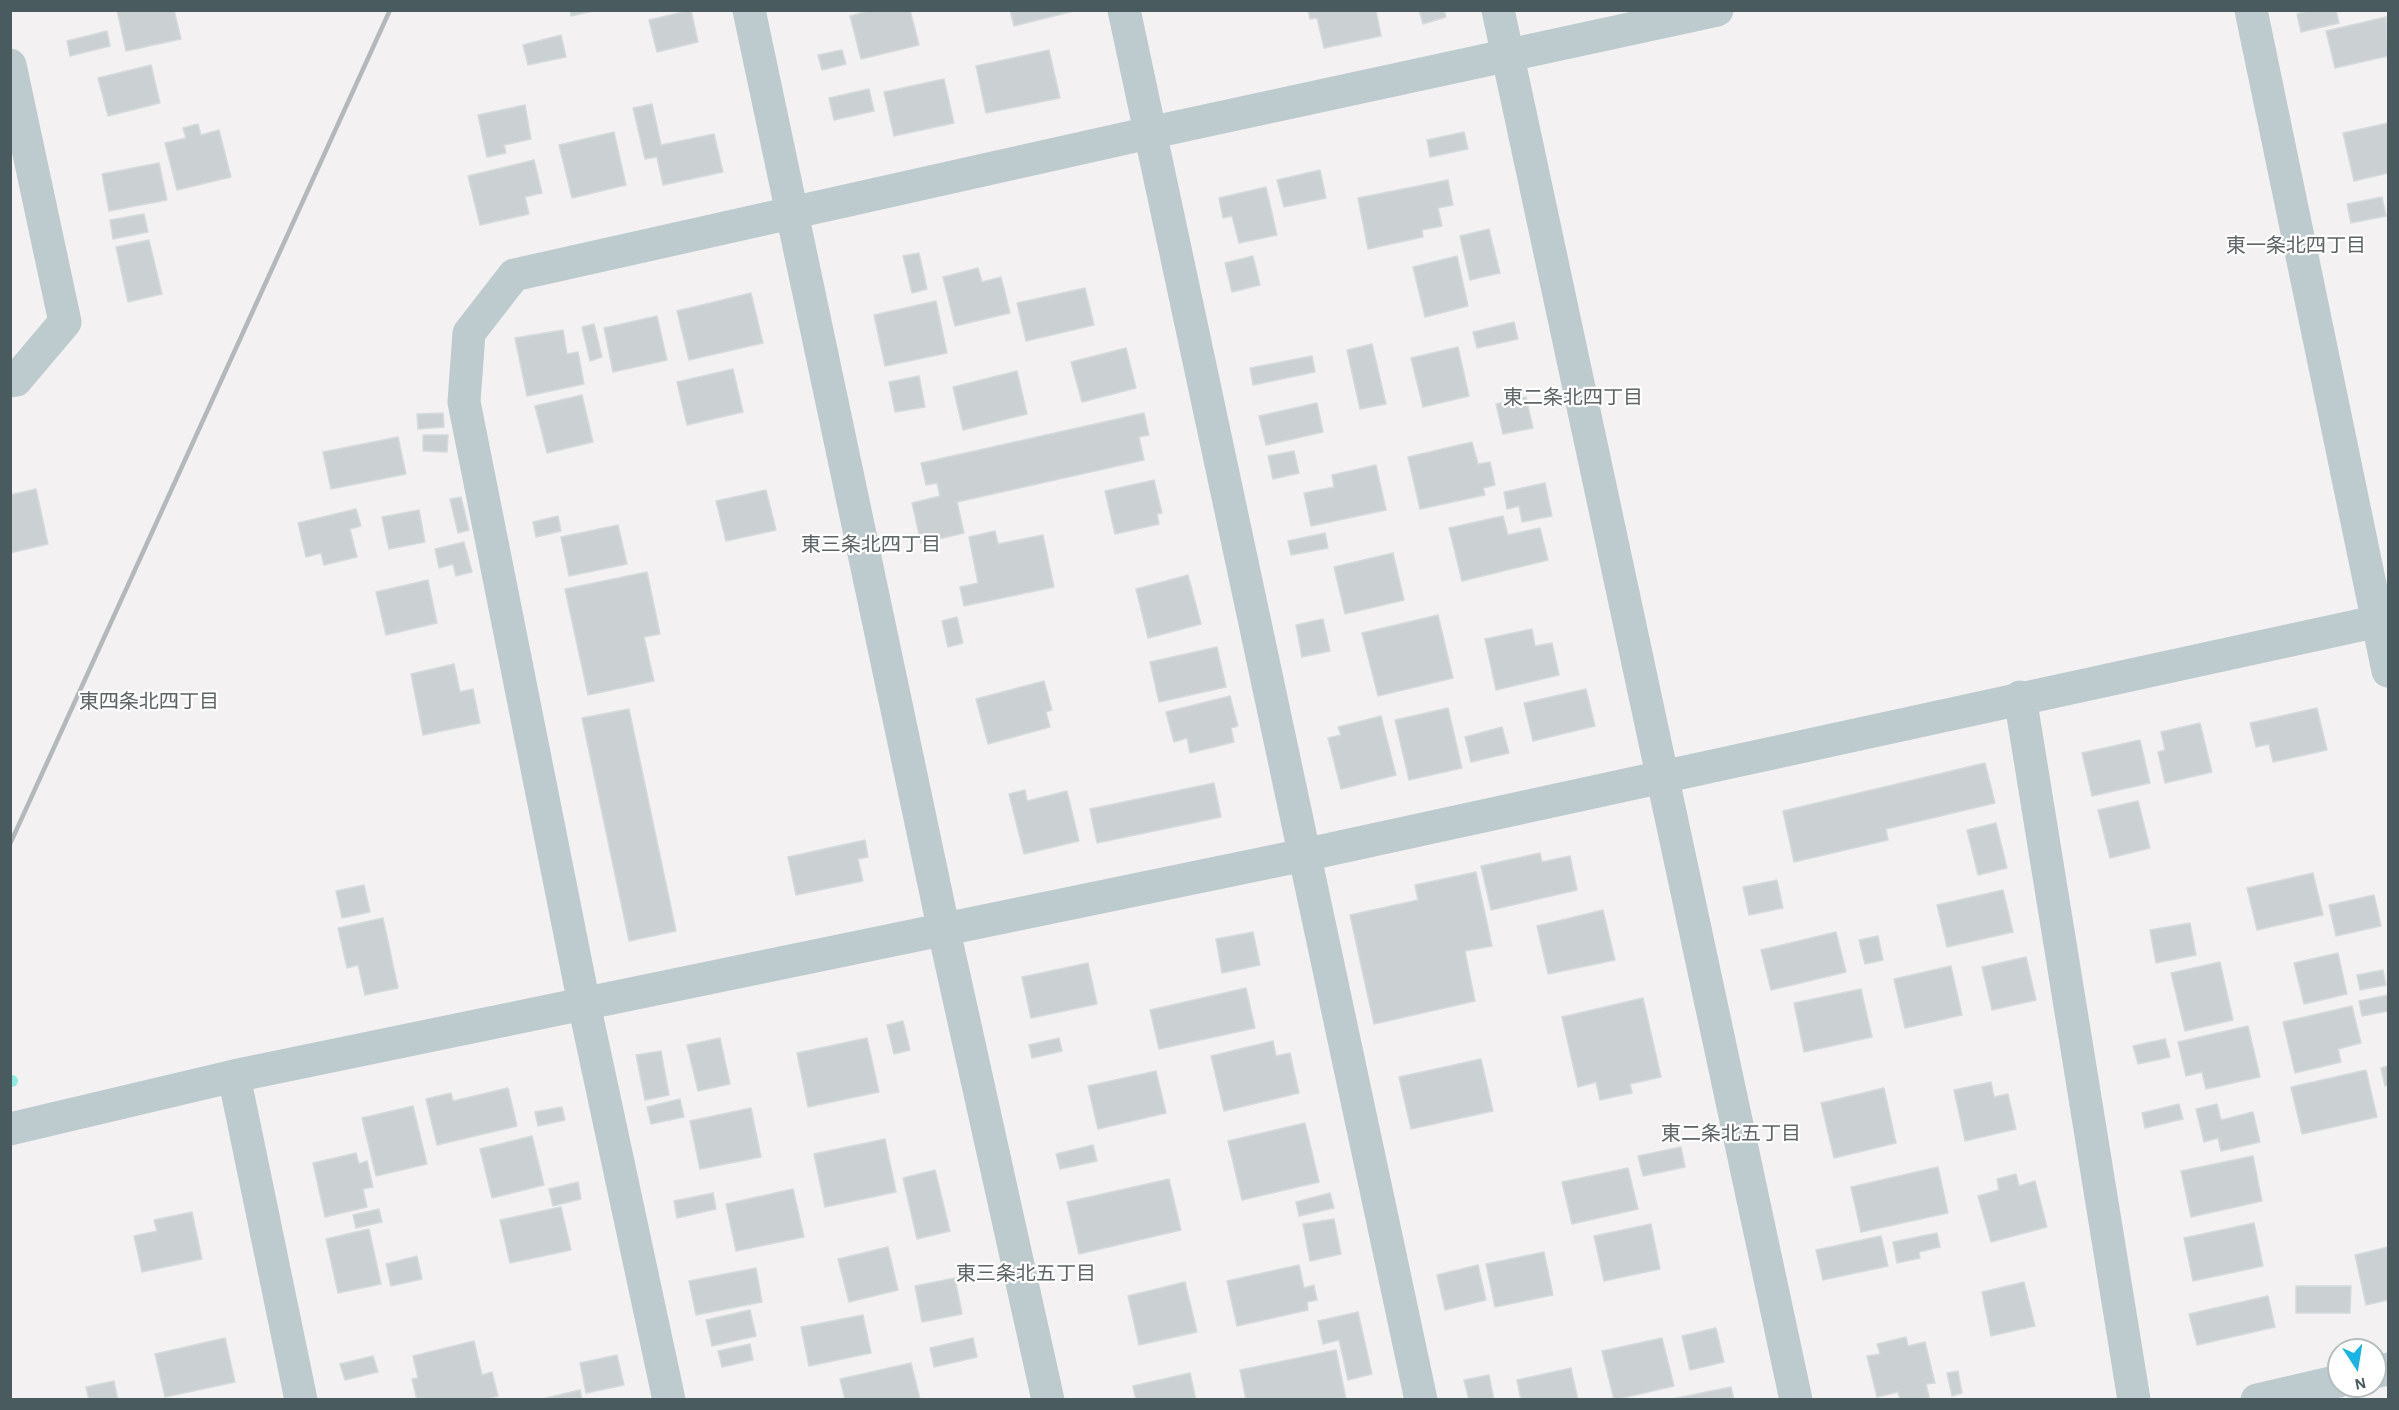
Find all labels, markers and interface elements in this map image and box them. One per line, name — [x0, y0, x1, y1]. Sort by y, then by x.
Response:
district label: 東一条北四丁目 — [2226, 234, 2366, 258]
district label: 東二条北四丁目 — [1503, 386, 1643, 410]
district label: 東三条北四丁目 — [801, 533, 941, 557]
district label: 東四条北四丁目 — [79, 690, 219, 714]
district label: 東二条北五丁目 — [1661, 1122, 1801, 1146]
district label: 東三条北五丁目 — [956, 1262, 1096, 1286]
north arrow — [2327, 1338, 2387, 1398]
text: N — [2353, 1375, 2367, 1393]

